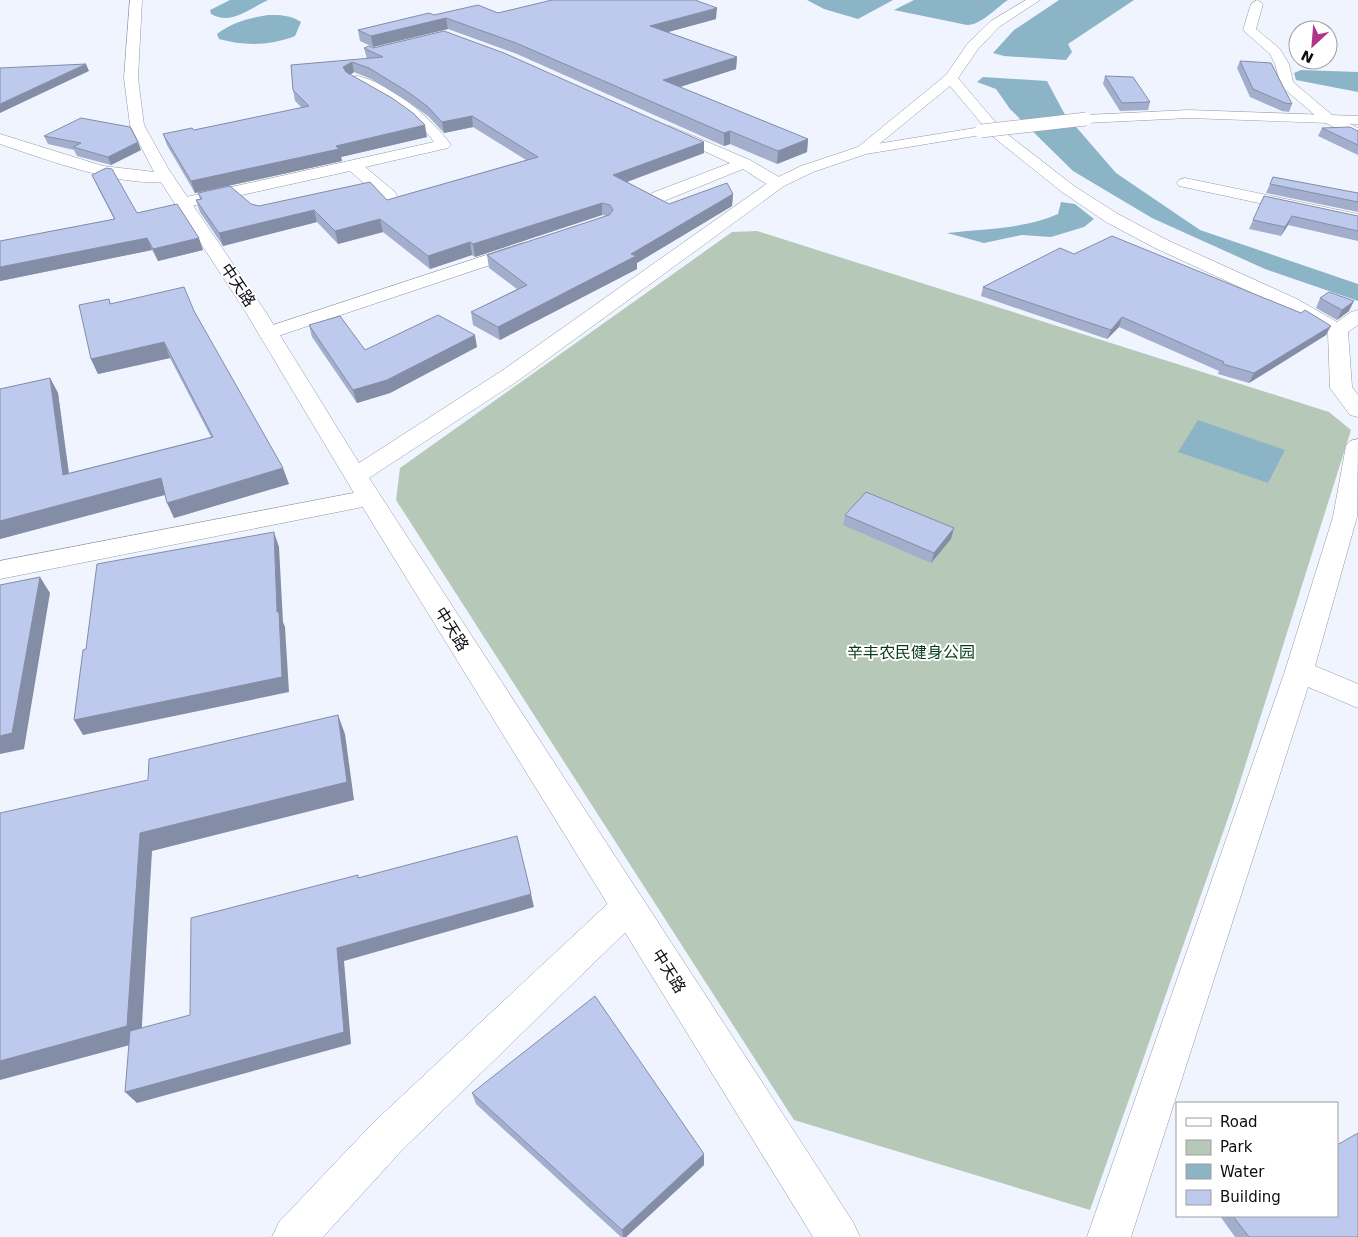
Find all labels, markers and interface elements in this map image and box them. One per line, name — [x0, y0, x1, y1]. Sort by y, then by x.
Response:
north arrow — [1288, 20, 1338, 70]
text: N — [1299, 47, 1316, 66]
street label: 中天路 — [217, 260, 259, 310]
street label: 中天路 — [431, 604, 473, 654]
park label: 辛丰农民健身公园 — [847, 643, 975, 662]
street label: 中天路 — [648, 946, 690, 996]
legend — [1176, 1102, 1338, 1217]
text: Road — [1220, 1113, 1258, 1131]
text: Park — [1220, 1138, 1253, 1156]
text: Water — [1220, 1163, 1265, 1181]
text: Building — [1220, 1188, 1281, 1206]

